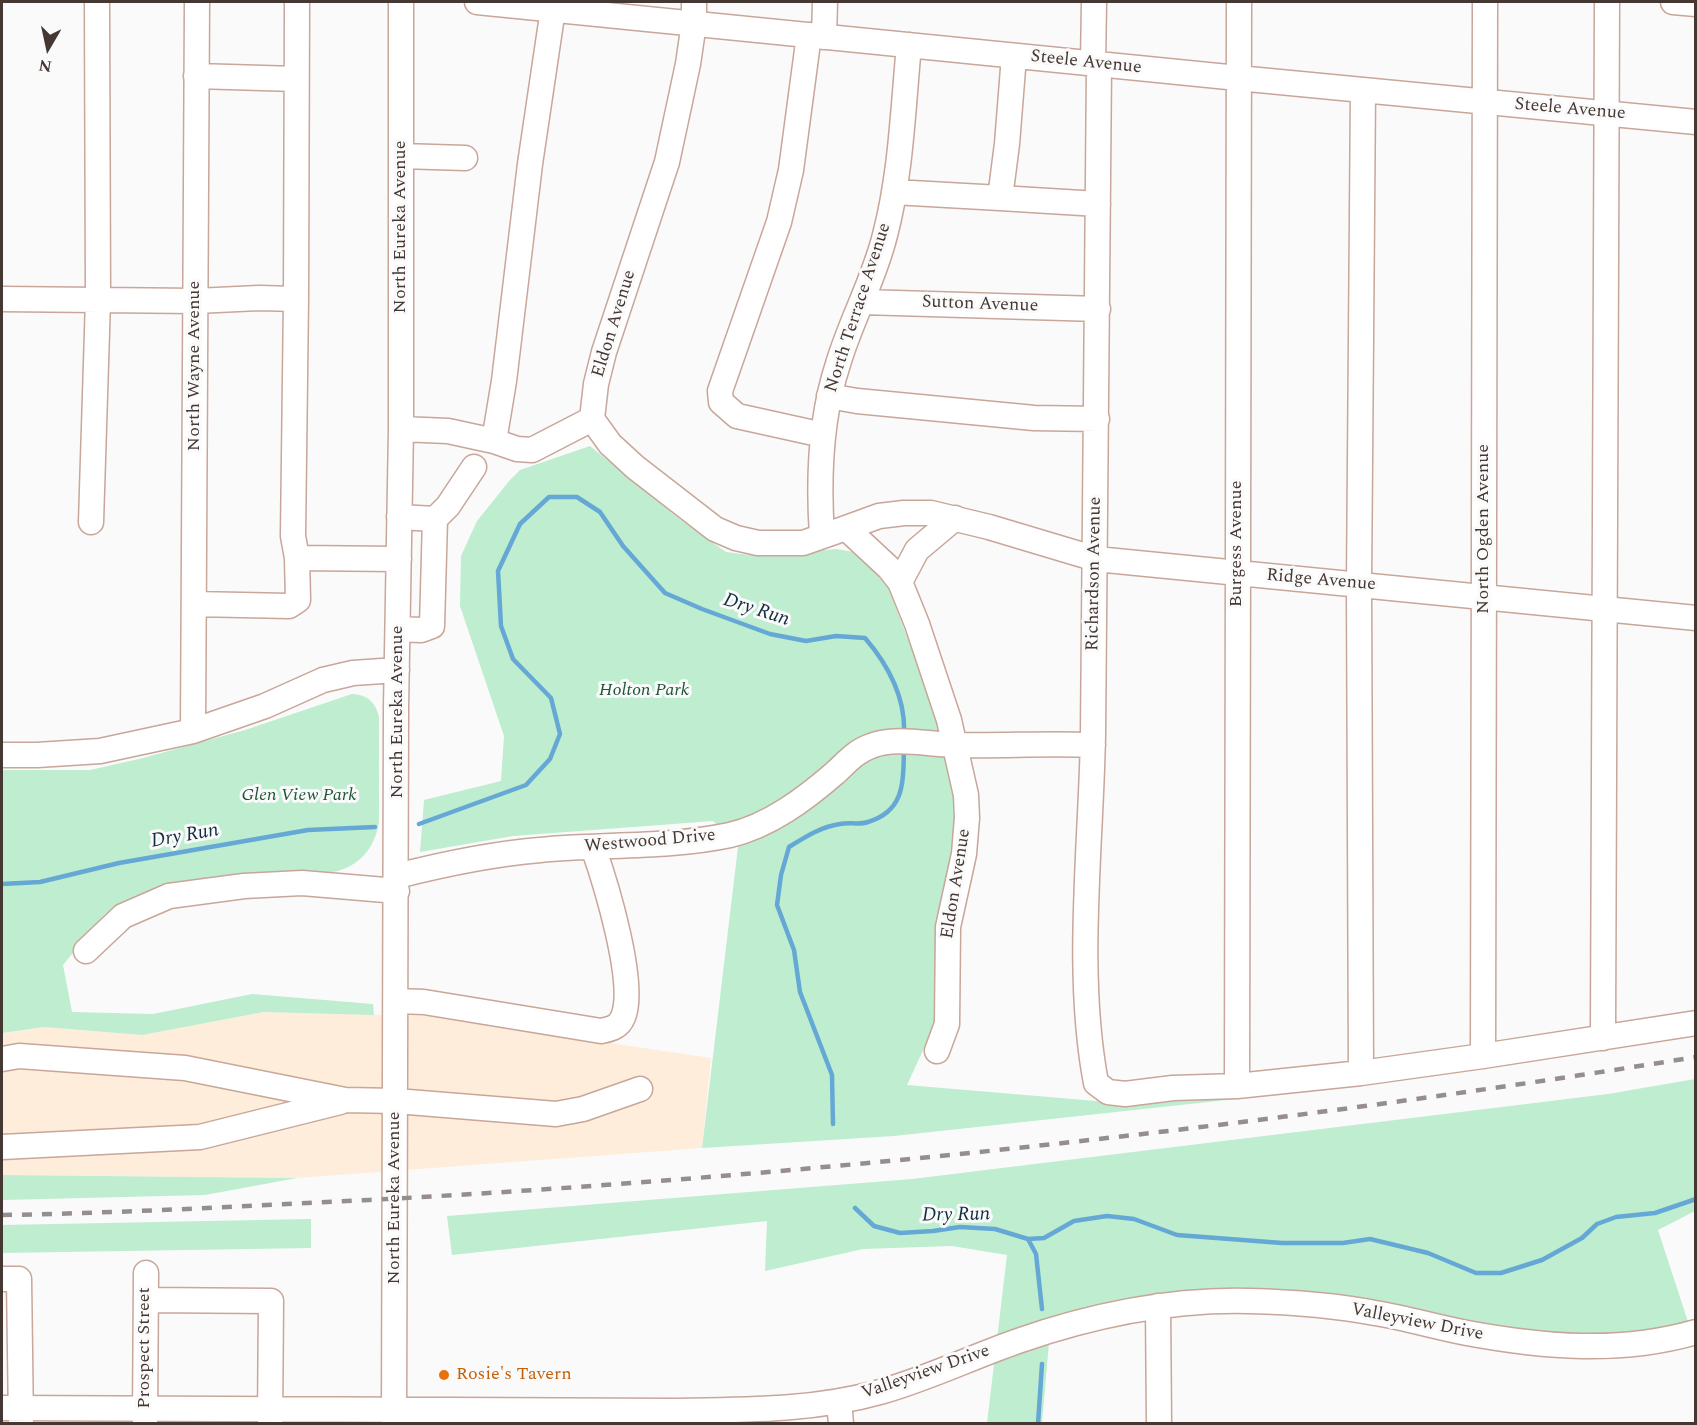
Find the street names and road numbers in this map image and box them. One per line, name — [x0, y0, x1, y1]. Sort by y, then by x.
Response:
street label: Steele Avenue — [1029, 46, 1143, 80]
street label: Steele Avenue — [1514, 94, 1626, 126]
street label: North Eureka Avenue — [390, 141, 412, 313]
street label: North Terrace Avenue — [821, 220, 897, 396]
street label: Eldon Avenue — [588, 268, 642, 380]
street label: North Wayne Avenue — [184, 281, 206, 451]
street label: Sutton Avenue — [921, 292, 1039, 318]
street label: North Ogden Avenue — [1473, 444, 1495, 614]
street label: Burgess Avenue — [1226, 481, 1248, 607]
street label: Richardson Avenue — [1083, 497, 1107, 651]
street label: Ridge Avenue — [1265, 565, 1377, 597]
street label: North Eureka Avenue — [387, 626, 409, 798]
street label: Westwood Drive — [583, 825, 717, 859]
street label: Eldon Avenue — [938, 827, 976, 941]
street label: North Eureka Avenue — [384, 1112, 406, 1284]
street label: Prospect Street — [134, 1287, 156, 1409]
street label: Valleyview Drive — [1349, 1300, 1485, 1346]
street label: Valleyview Drive — [859, 1341, 993, 1405]

